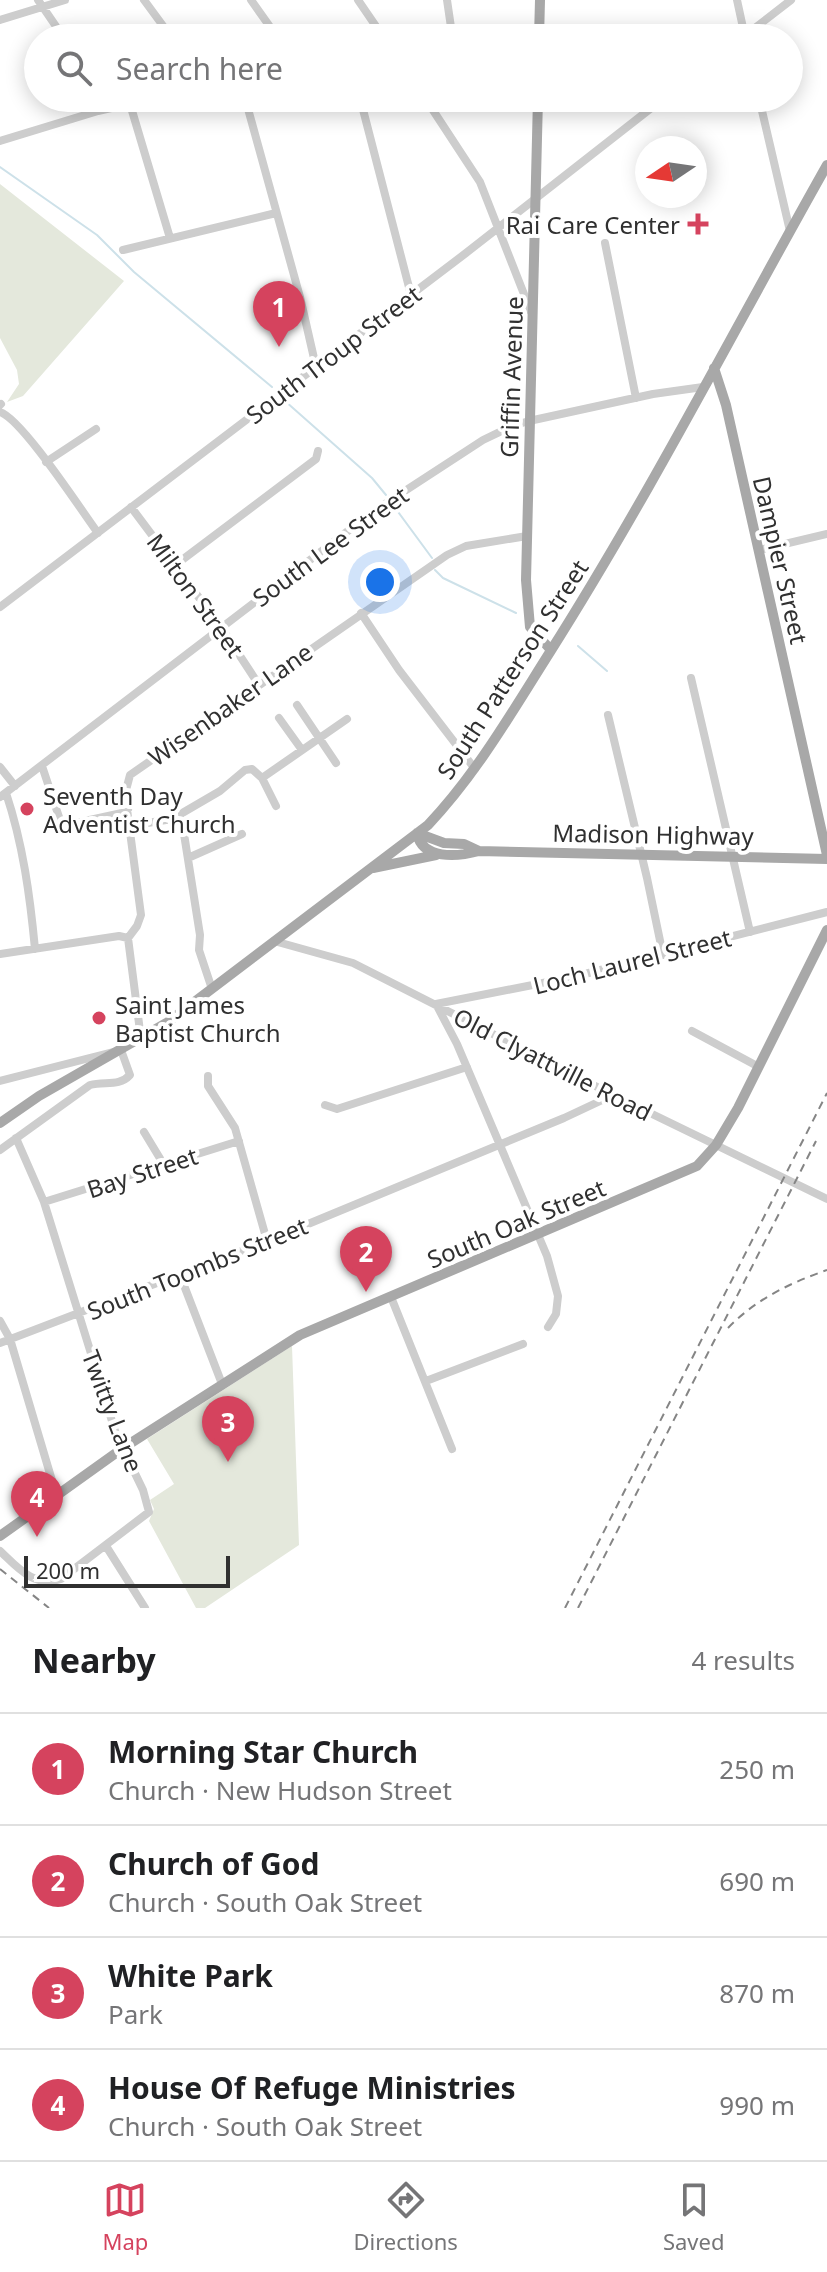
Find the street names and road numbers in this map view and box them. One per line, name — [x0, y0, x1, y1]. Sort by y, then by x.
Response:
street label: South Troup Street — [239, 277, 428, 431]
street label: Griffin Avenue — [492, 296, 530, 458]
street label: Dampier Street — [746, 473, 816, 647]
street label: South Lee Street — [245, 478, 415, 614]
street label: Milton Street — [140, 526, 252, 664]
street label: South Patterson Street — [429, 553, 595, 785]
street label: Wisenbaker Lane — [141, 635, 319, 773]
street label: Madison Highway — [552, 816, 755, 852]
street label: Loch Laurel Street — [530, 920, 735, 1002]
street label: Old Clyattville Road — [448, 1000, 658, 1128]
street label: Bay Street — [82, 1139, 202, 1205]
street label: South Oak Street — [422, 1170, 610, 1275]
street label: South Toombs Street — [82, 1209, 312, 1327]
street label: Twitty Lane — [75, 1345, 151, 1477]

